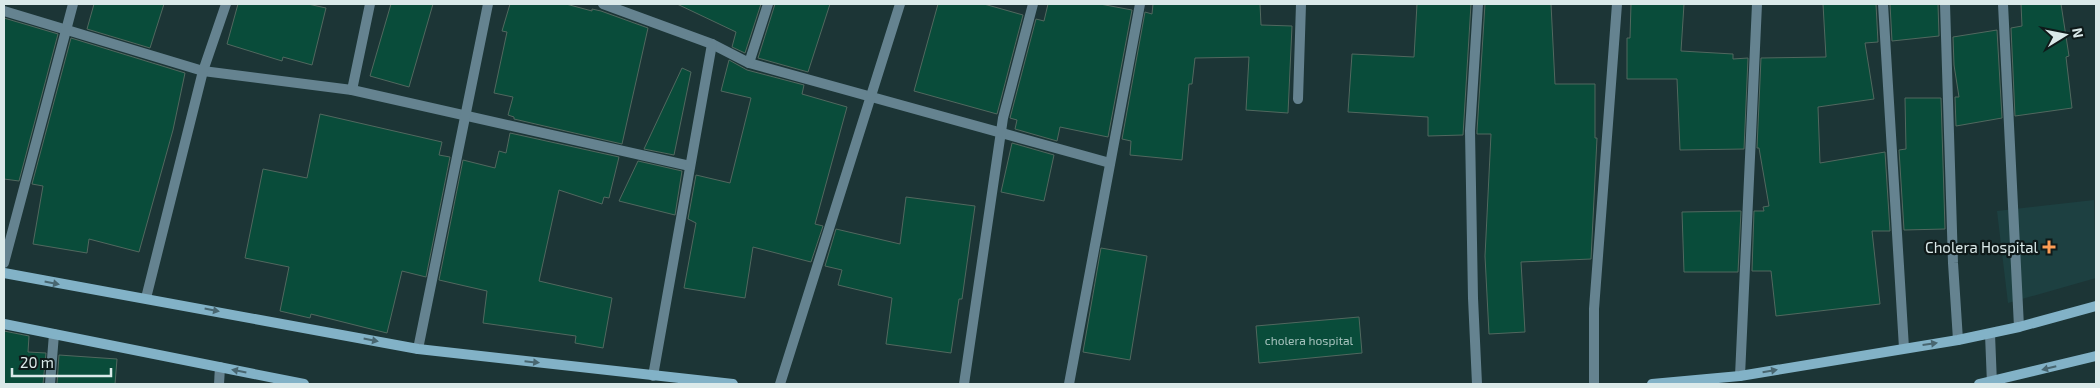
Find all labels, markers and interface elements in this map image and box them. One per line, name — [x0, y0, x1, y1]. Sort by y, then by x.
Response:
north arrow — [2040, 10, 2090, 60]
text: N — [2069, 26, 2088, 39]
place label: Cholera Hospital — [1925, 238, 2039, 256]
marker: Cholera Hospital — [2042, 240, 2056, 254]
one-way arrow — [44, 279, 59, 287]
one-way arrow — [204, 307, 220, 315]
house number: cholera hospital — [1265, 333, 1354, 347]
one-way arrow — [364, 337, 380, 345]
one-way arrow — [1922, 340, 1938, 348]
scale bar — [12, 346, 111, 378]
text: 20 m — [20, 353, 54, 371]
one-way arrow — [525, 358, 541, 366]
one-way arrow — [2041, 364, 2056, 372]
one-way arrow — [1762, 366, 1778, 374]
one-way arrow — [232, 367, 247, 375]

